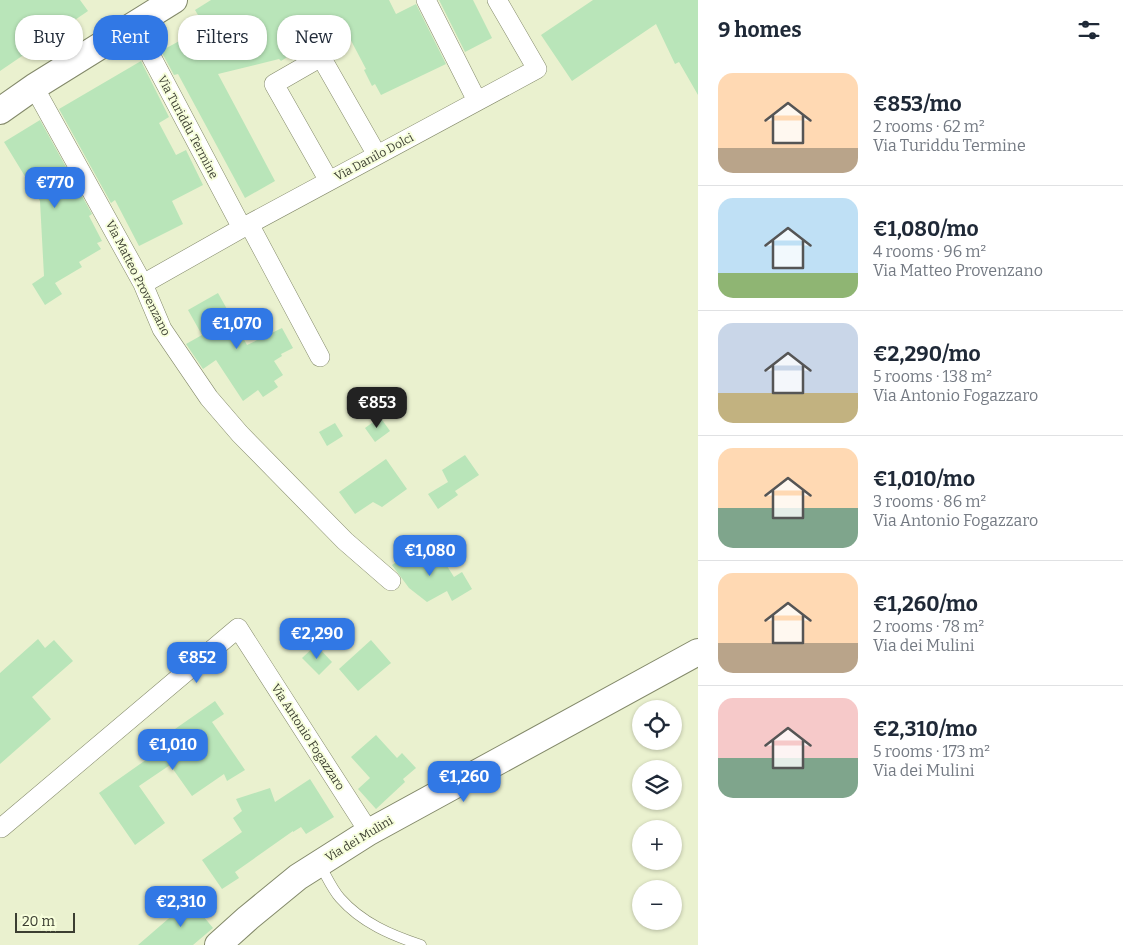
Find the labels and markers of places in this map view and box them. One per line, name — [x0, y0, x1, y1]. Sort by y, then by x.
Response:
pin: €770 — [25, 166, 85, 209]
pin: €1,070 — [196, 308, 278, 350]
pin: €853 — [347, 386, 407, 429]
pin: €1,080 — [389, 534, 471, 577]
pin: €2,290 — [276, 618, 358, 660]
pin: €852 — [167, 642, 227, 684]
pin: €1,010 — [132, 728, 214, 771]
pin: €1,260 — [423, 760, 505, 803]
pin: €2,310 — [140, 886, 222, 928]

